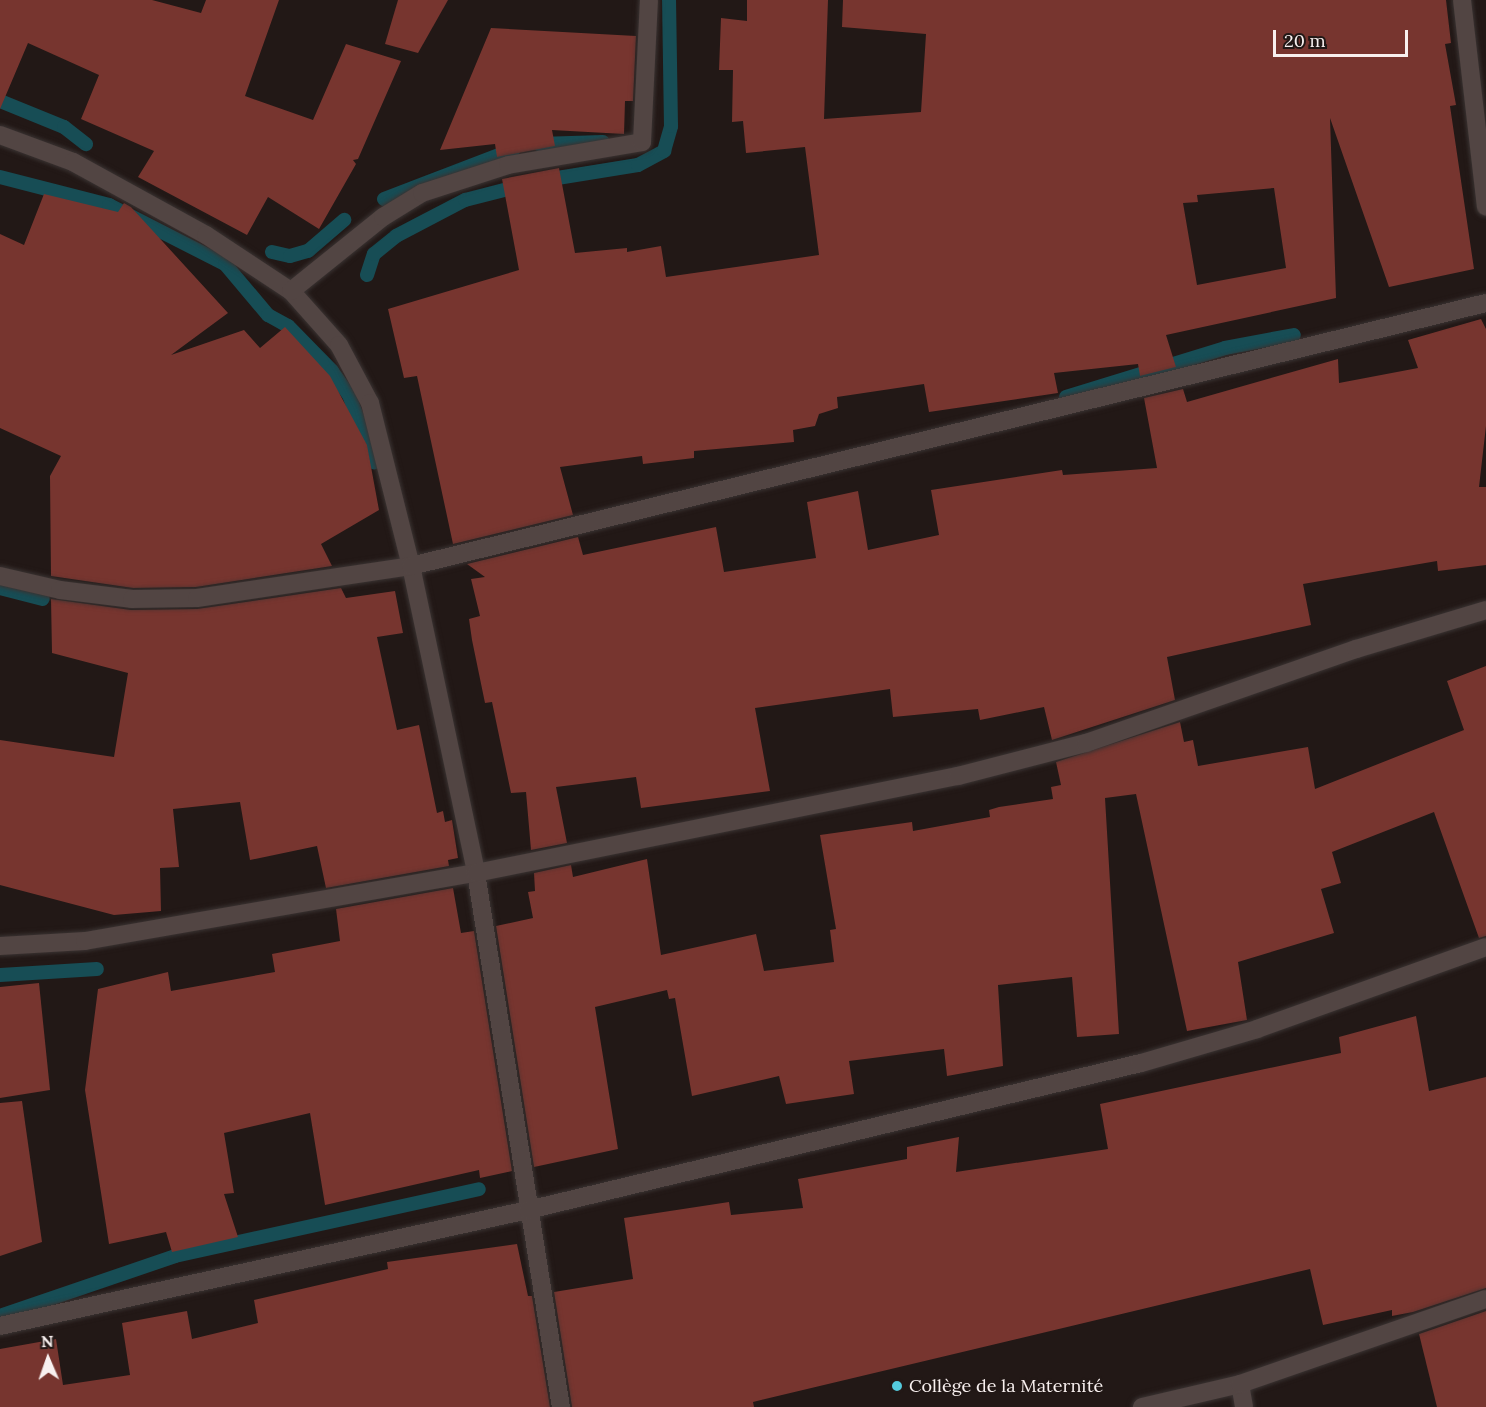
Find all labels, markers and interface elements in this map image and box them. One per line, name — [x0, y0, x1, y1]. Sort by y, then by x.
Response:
scale bar — [1276, 18, 1411, 56]
text: 20 m — [1284, 29, 1326, 52]
north arrow — [18, 1329, 78, 1389]
text: N — [41, 1331, 54, 1351]
place label: Collège de la Maternité — [909, 1375, 1103, 1397]
marker: Collège de la Maternité — [890, 1379, 904, 1393]

